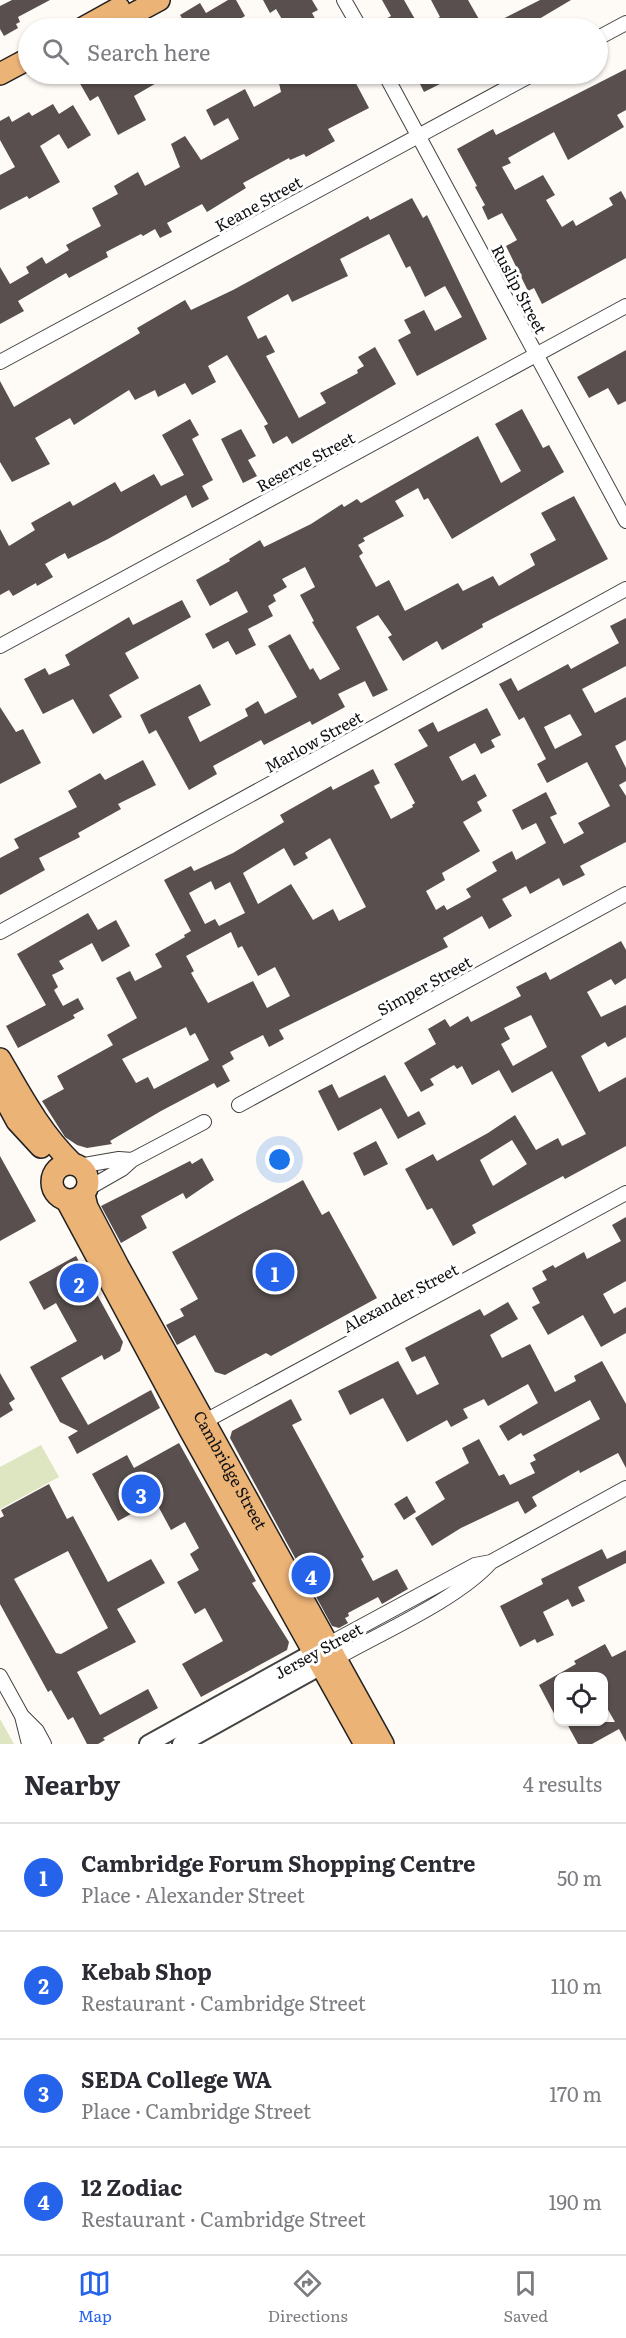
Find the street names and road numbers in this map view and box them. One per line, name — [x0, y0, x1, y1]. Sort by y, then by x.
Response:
street label: Keane Street — [210, 169, 306, 237]
street label: Ruslip Street — [486, 240, 554, 338]
street label: Reserve Street — [251, 425, 359, 497]
street label: Marlow Street — [260, 704, 367, 778]
street label: Simper Street — [372, 949, 476, 1021]
street label: Alexander Street — [338, 1256, 462, 1338]
street label: Cambridge Street — [188, 1406, 274, 1534]
street label: Jersey Street — [270, 1616, 367, 1684]

